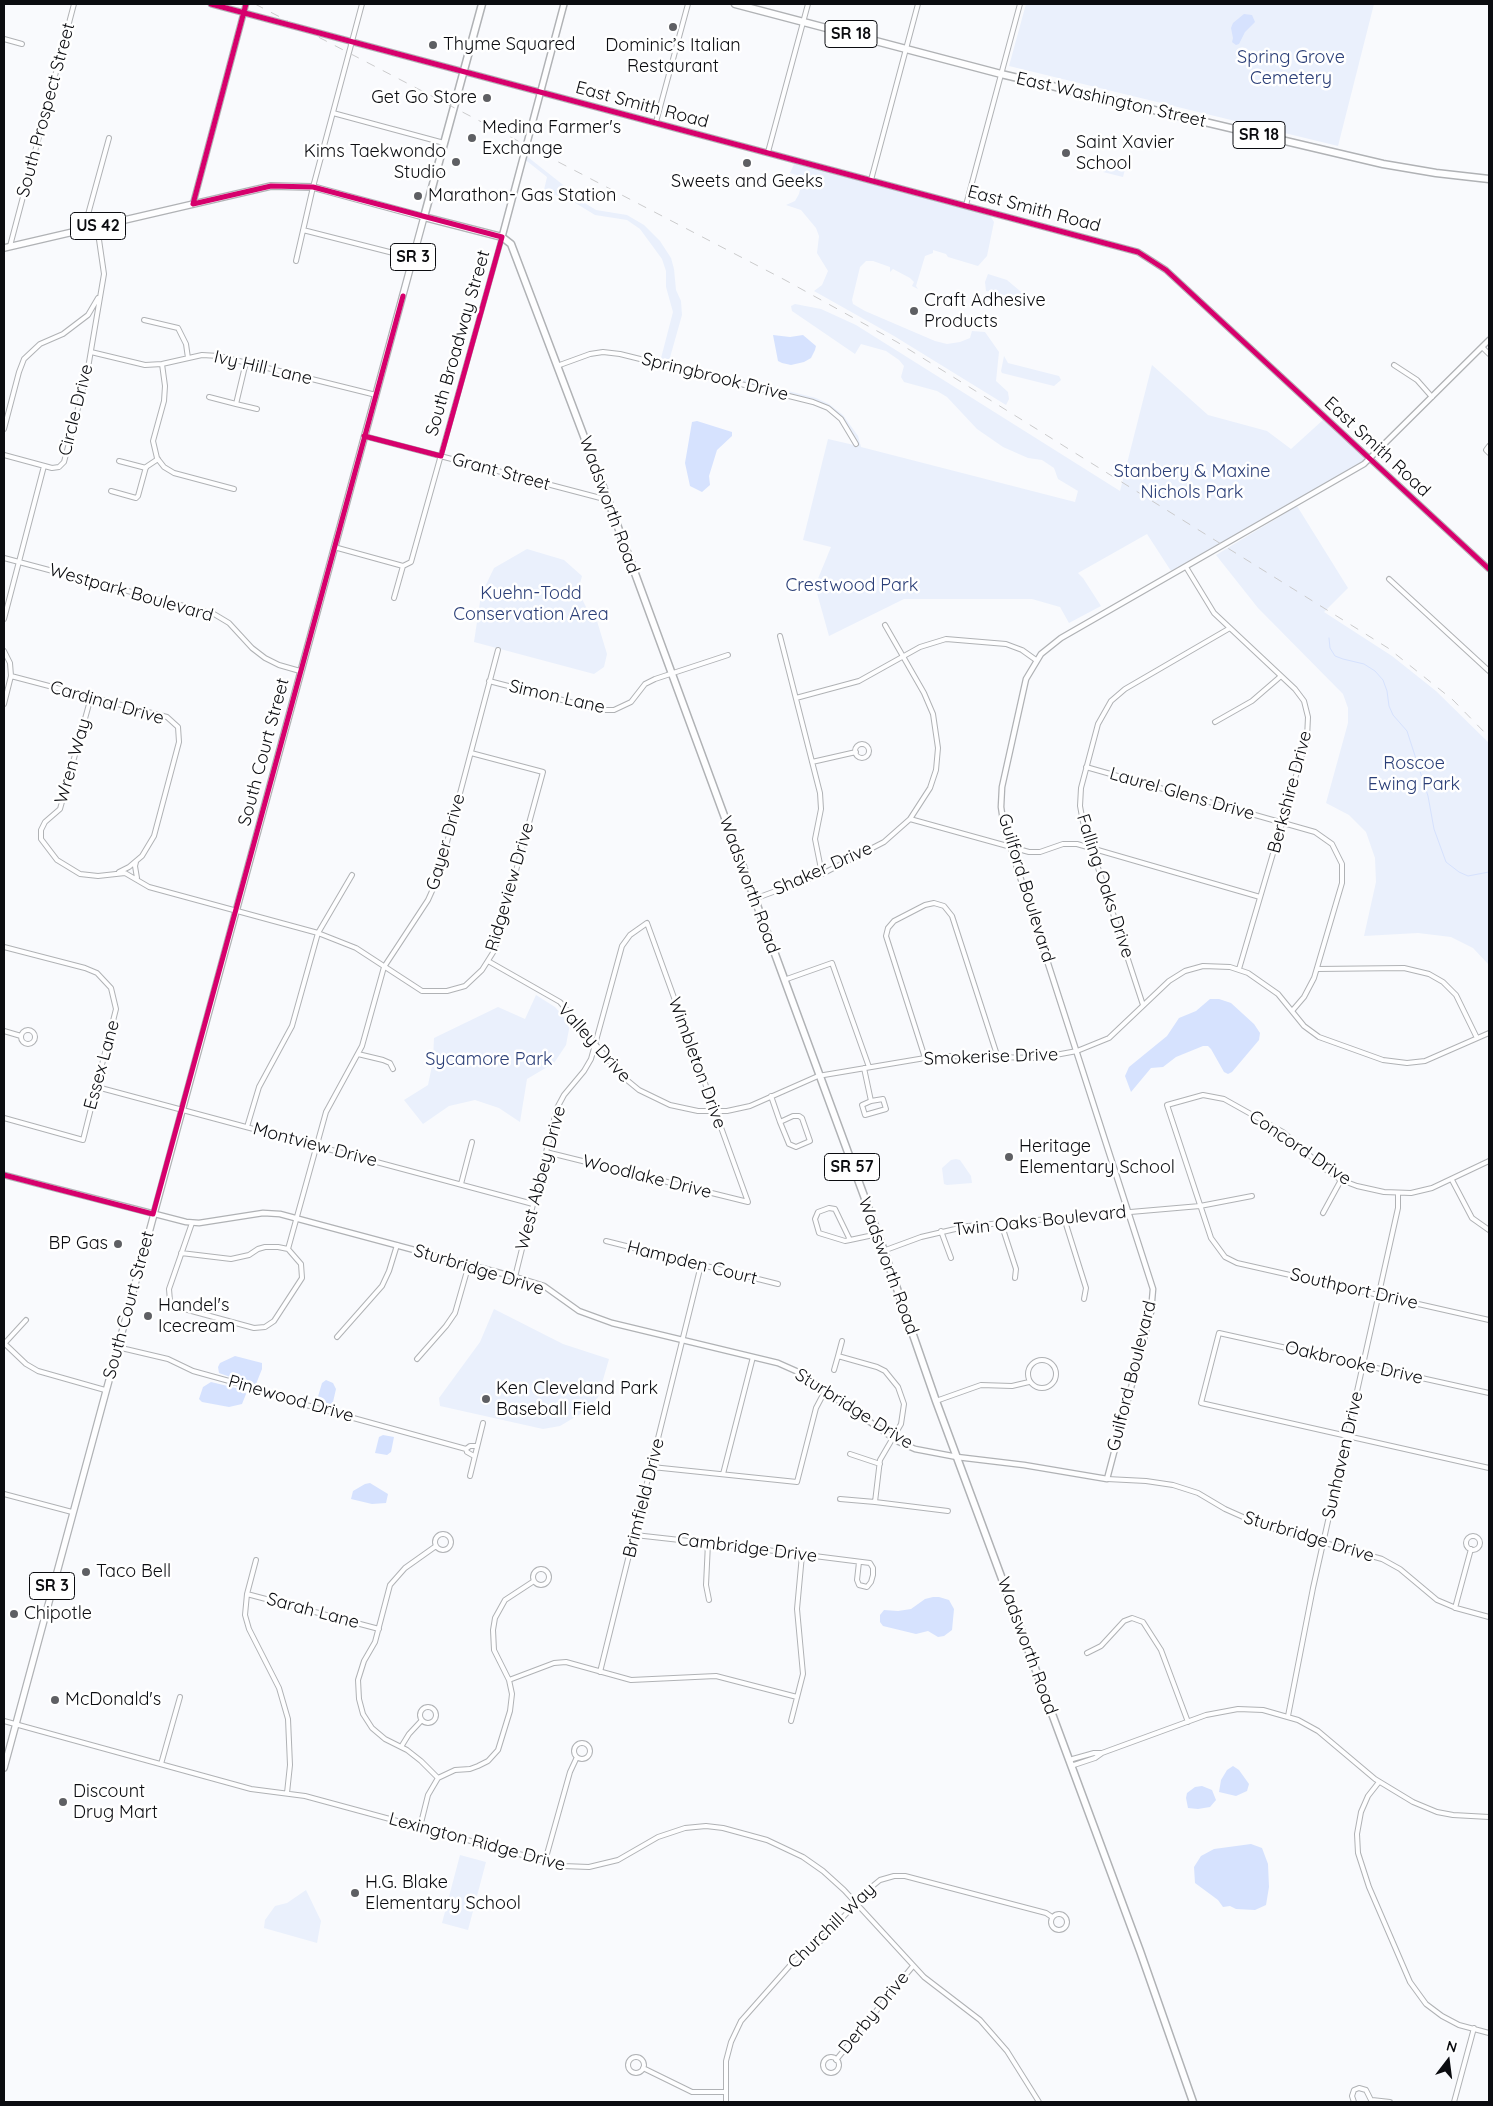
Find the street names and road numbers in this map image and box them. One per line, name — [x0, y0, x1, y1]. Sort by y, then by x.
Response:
street label: South Prospect Street — [12, 20, 80, 200]
road number: SR 18 — [825, 20, 877, 48]
street label: East Washington Street — [1014, 68, 1208, 132]
street label: East Smith Road — [573, 77, 711, 133]
road number: SR 18 — [1233, 122, 1285, 148]
street label: East Smith Road — [965, 181, 1103, 237]
road number: US 42 — [70, 212, 126, 240]
road number: SR 3 — [390, 243, 436, 270]
street label: South Broadway Street — [421, 248, 495, 438]
street label: Ivy Hill Lane — [212, 346, 314, 390]
street label: Springbrook Drive — [639, 348, 791, 406]
street label: Circle Drive — [54, 362, 98, 458]
street label: East Smith Road — [1320, 392, 1434, 502]
street label: Wadsworth Road — [574, 433, 644, 577]
street label: Grant Street — [450, 449, 552, 495]
street label: Westpark Boulevard — [46, 559, 216, 627]
street label: Simon Lane — [507, 675, 607, 719]
street label: Cardinal Drive — [47, 676, 167, 730]
street label: South Court Street — [234, 676, 294, 828]
street label: Wren Way — [51, 716, 95, 806]
street label: Berkshire Drive — [1263, 728, 1317, 856]
street label: Laurel Glens Drive — [1107, 763, 1257, 825]
street label: Gayer Drive — [422, 791, 470, 893]
street label: Guilford Boulevard — [993, 811, 1059, 965]
street label: Falling Oaks Drive — [1072, 811, 1138, 961]
street label: Wadsworth Road — [714, 813, 784, 957]
street label: Ridgeview Drive — [481, 820, 539, 954]
street label: Shaker Drive — [770, 838, 876, 900]
street label: Wimbleton Drive — [663, 994, 731, 1132]
street label: Valley Drive — [553, 999, 635, 1087]
street label: Essex Lane — [80, 1018, 124, 1112]
street label: Smokerise Drive — [923, 1044, 1059, 1070]
street label: West Abbey Drive — [511, 1103, 571, 1253]
street label: Concord Drive — [1245, 1106, 1355, 1190]
street label: Montview Drive — [251, 1118, 379, 1172]
street label: Woodlake Drive — [580, 1150, 714, 1204]
road number: SR 57 — [824, 1154, 880, 1180]
street label: Wadsworth Road — [853, 1194, 923, 1338]
street label: Twin Oaks Boulevard — [952, 1201, 1128, 1241]
street label: South Court Street — [99, 1229, 159, 1381]
street label: Hampden Court — [625, 1236, 759, 1290]
street label: Sturbridge Drive — [411, 1240, 547, 1300]
street label: Southport Drive — [1288, 1264, 1420, 1314]
street label: Guilford Boulevard — [1103, 1298, 1161, 1454]
street label: Oakbrooke Drive — [1283, 1337, 1425, 1389]
street label: Sturbridge Drive — [791, 1364, 917, 1454]
street label: Pinewood Drive — [226, 1371, 356, 1427]
street label: Sunhaven Drive — [1318, 1389, 1368, 1521]
street label: Brimfield Drive — [619, 1436, 669, 1560]
street label: Sturbridge Drive — [1241, 1507, 1377, 1567]
street label: Cambridge Drive — [676, 1529, 818, 1567]
road number: SR 3 — [30, 1572, 74, 1600]
street label: Wadsworth Road — [992, 1574, 1062, 1718]
street label: Sarah Lane — [264, 1588, 362, 1634]
street label: Lexington Ridge Drive — [386, 1808, 568, 1876]
street label: Churchill Way — [784, 1879, 880, 1973]
street label: Derby Drive — [834, 1968, 914, 2058]

